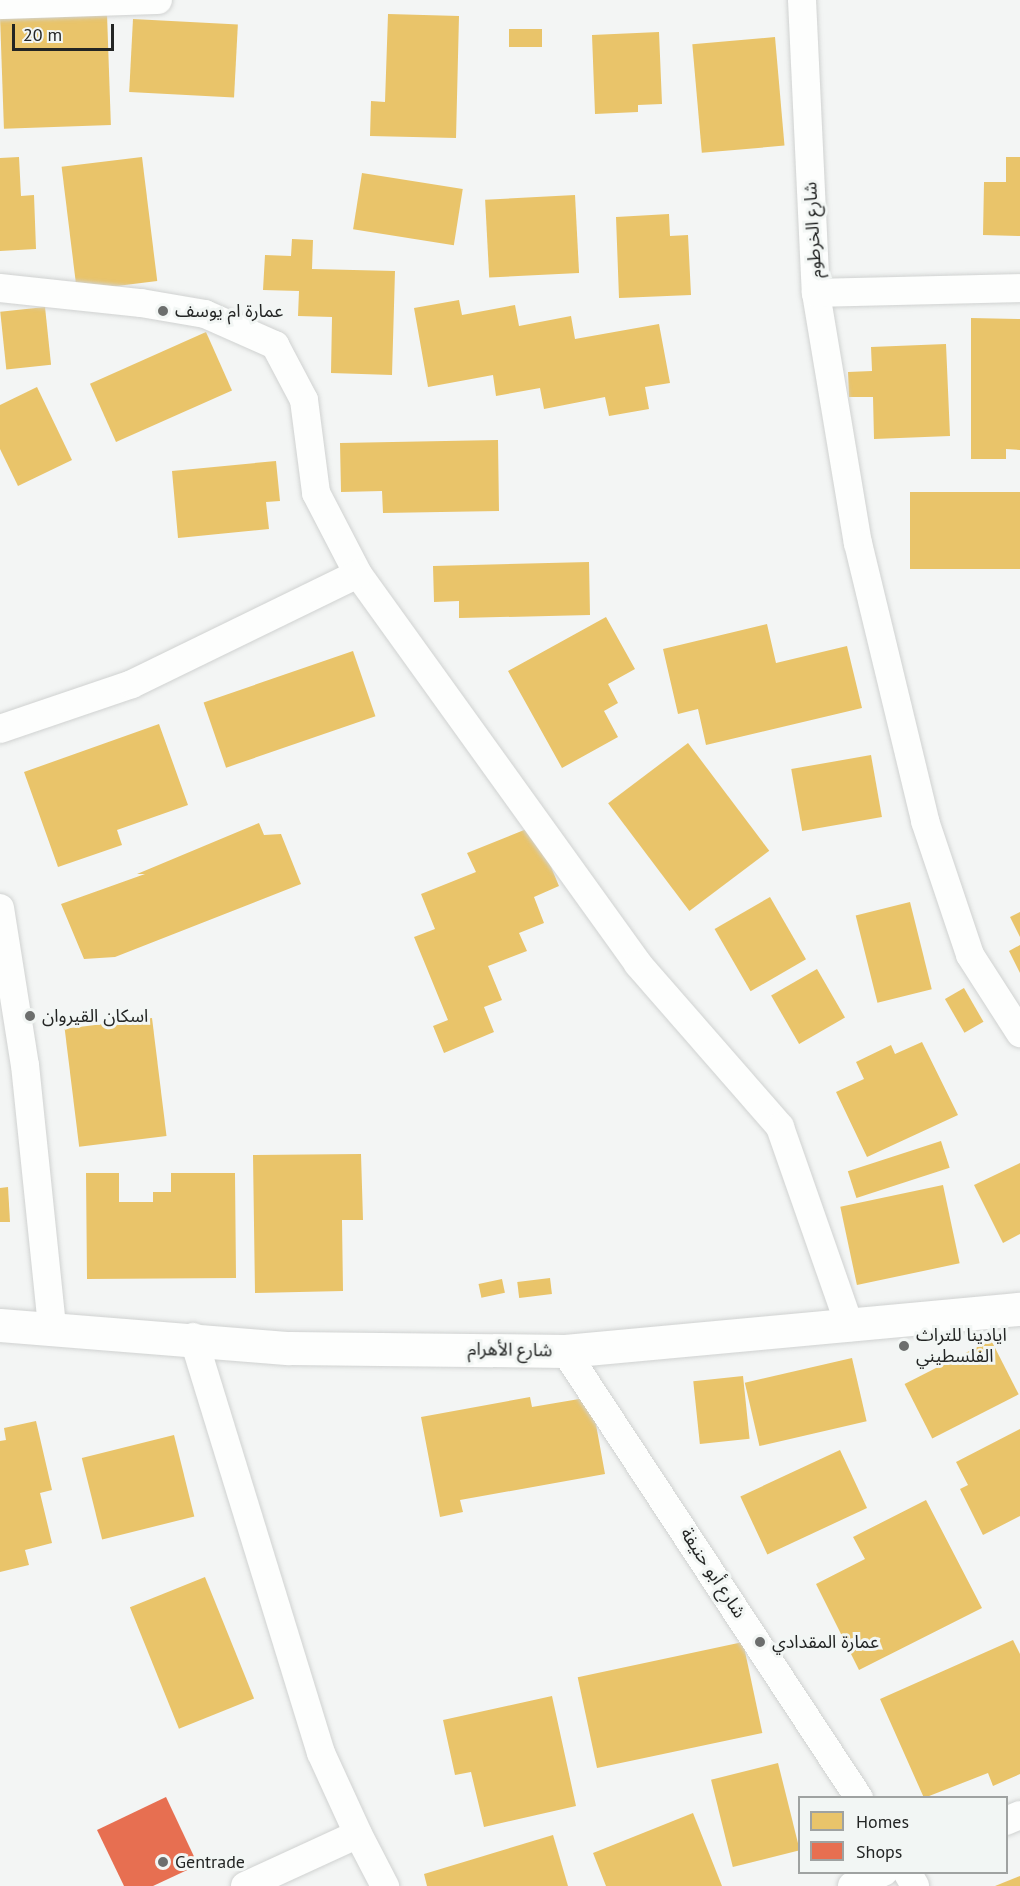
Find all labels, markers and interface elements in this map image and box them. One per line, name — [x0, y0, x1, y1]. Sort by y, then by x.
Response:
scale bar — [15, 12, 117, 50]
text: 20 m — [23, 23, 62, 46]
street label: شارع الخرطوم — [800, 181, 826, 279]
place label: عمارة ام يوسف — [175, 300, 283, 322]
marker: عمارة ام يوسف — [156, 304, 170, 318]
place label: اسكان القيروان — [42, 1005, 148, 1027]
marker: اسكان القيروان — [23, 1009, 37, 1023]
place label: ايادينا للتراث الفلسطيني — [916, 1325, 1007, 1368]
street label: شارع الأهرام — [467, 1338, 553, 1362]
marker: ايادينا للتراث الفلسطيني — [897, 1339, 911, 1353]
street label: شارع أبو حنيفة — [676, 1524, 750, 1622]
place label: عمارة المقدادي — [772, 1631, 879, 1653]
marker: عمارة المقدادي — [753, 1635, 767, 1649]
legend — [798, 1796, 1008, 1874]
text: Homes — [856, 1810, 909, 1833]
text: Shops — [856, 1840, 902, 1863]
place label: Gentrade — [175, 1851, 245, 1873]
marker: Gentrade — [156, 1855, 170, 1869]

